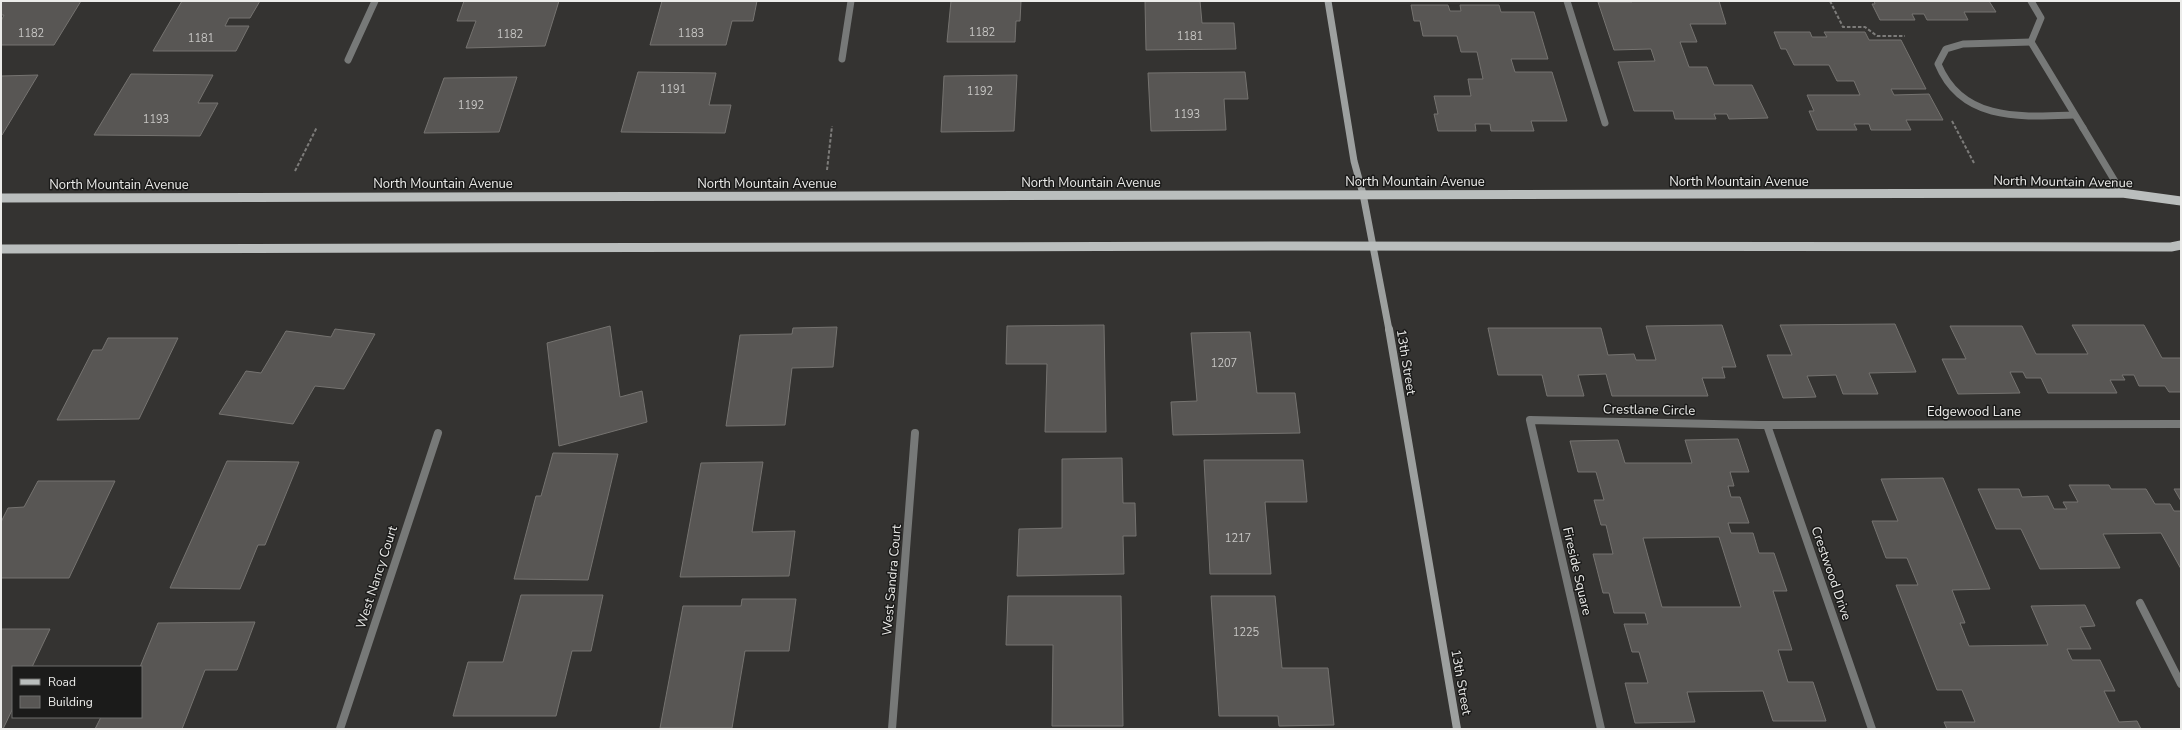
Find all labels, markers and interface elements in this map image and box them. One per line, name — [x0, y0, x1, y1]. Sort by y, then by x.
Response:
house number: 1182 — [969, 25, 995, 40]
house number: 1182 — [18, 26, 44, 41]
house number: 1183 — [678, 26, 704, 41]
house number: 1182 — [497, 27, 523, 42]
house number: 1181 — [1177, 29, 1203, 44]
house number: 1181 — [188, 31, 214, 46]
house number: 1191 — [660, 82, 686, 97]
house number: 1192 — [967, 84, 993, 99]
house number: 1192 — [458, 98, 484, 113]
house number: 1193 — [1174, 107, 1200, 122]
house number: 1193 — [143, 112, 169, 127]
street label: North Mountain Avenue — [1993, 172, 2133, 192]
street label: North Mountain Avenue — [1345, 173, 1485, 191]
street label: North Mountain Avenue — [1669, 173, 1809, 191]
street label: North Mountain Avenue — [1021, 174, 1161, 192]
street label: North Mountain Avenue — [373, 175, 513, 193]
street label: North Mountain Avenue — [697, 175, 837, 193]
street label: North Mountain Avenue — [49, 176, 189, 194]
street label: 13th Street — [1392, 328, 1420, 397]
house number: 1207 — [1211, 356, 1237, 371]
street label: Crestlane Circle — [1603, 400, 1695, 420]
street label: Edgewood Lane — [1927, 403, 2021, 421]
street label: West Nancy Court — [352, 523, 402, 631]
street label: West Sandra Court — [878, 523, 906, 636]
street label: Crestwood Drive — [1807, 524, 1856, 623]
street label: Fireside Square — [1558, 525, 1596, 617]
house number: 1217 — [1225, 531, 1251, 546]
house number: 1225 — [1233, 625, 1260, 640]
street label: 13th Street — [1446, 648, 1476, 717]
legend — [12, 666, 142, 718]
text: Road — [48, 674, 76, 690]
text: Building — [48, 694, 93, 710]

